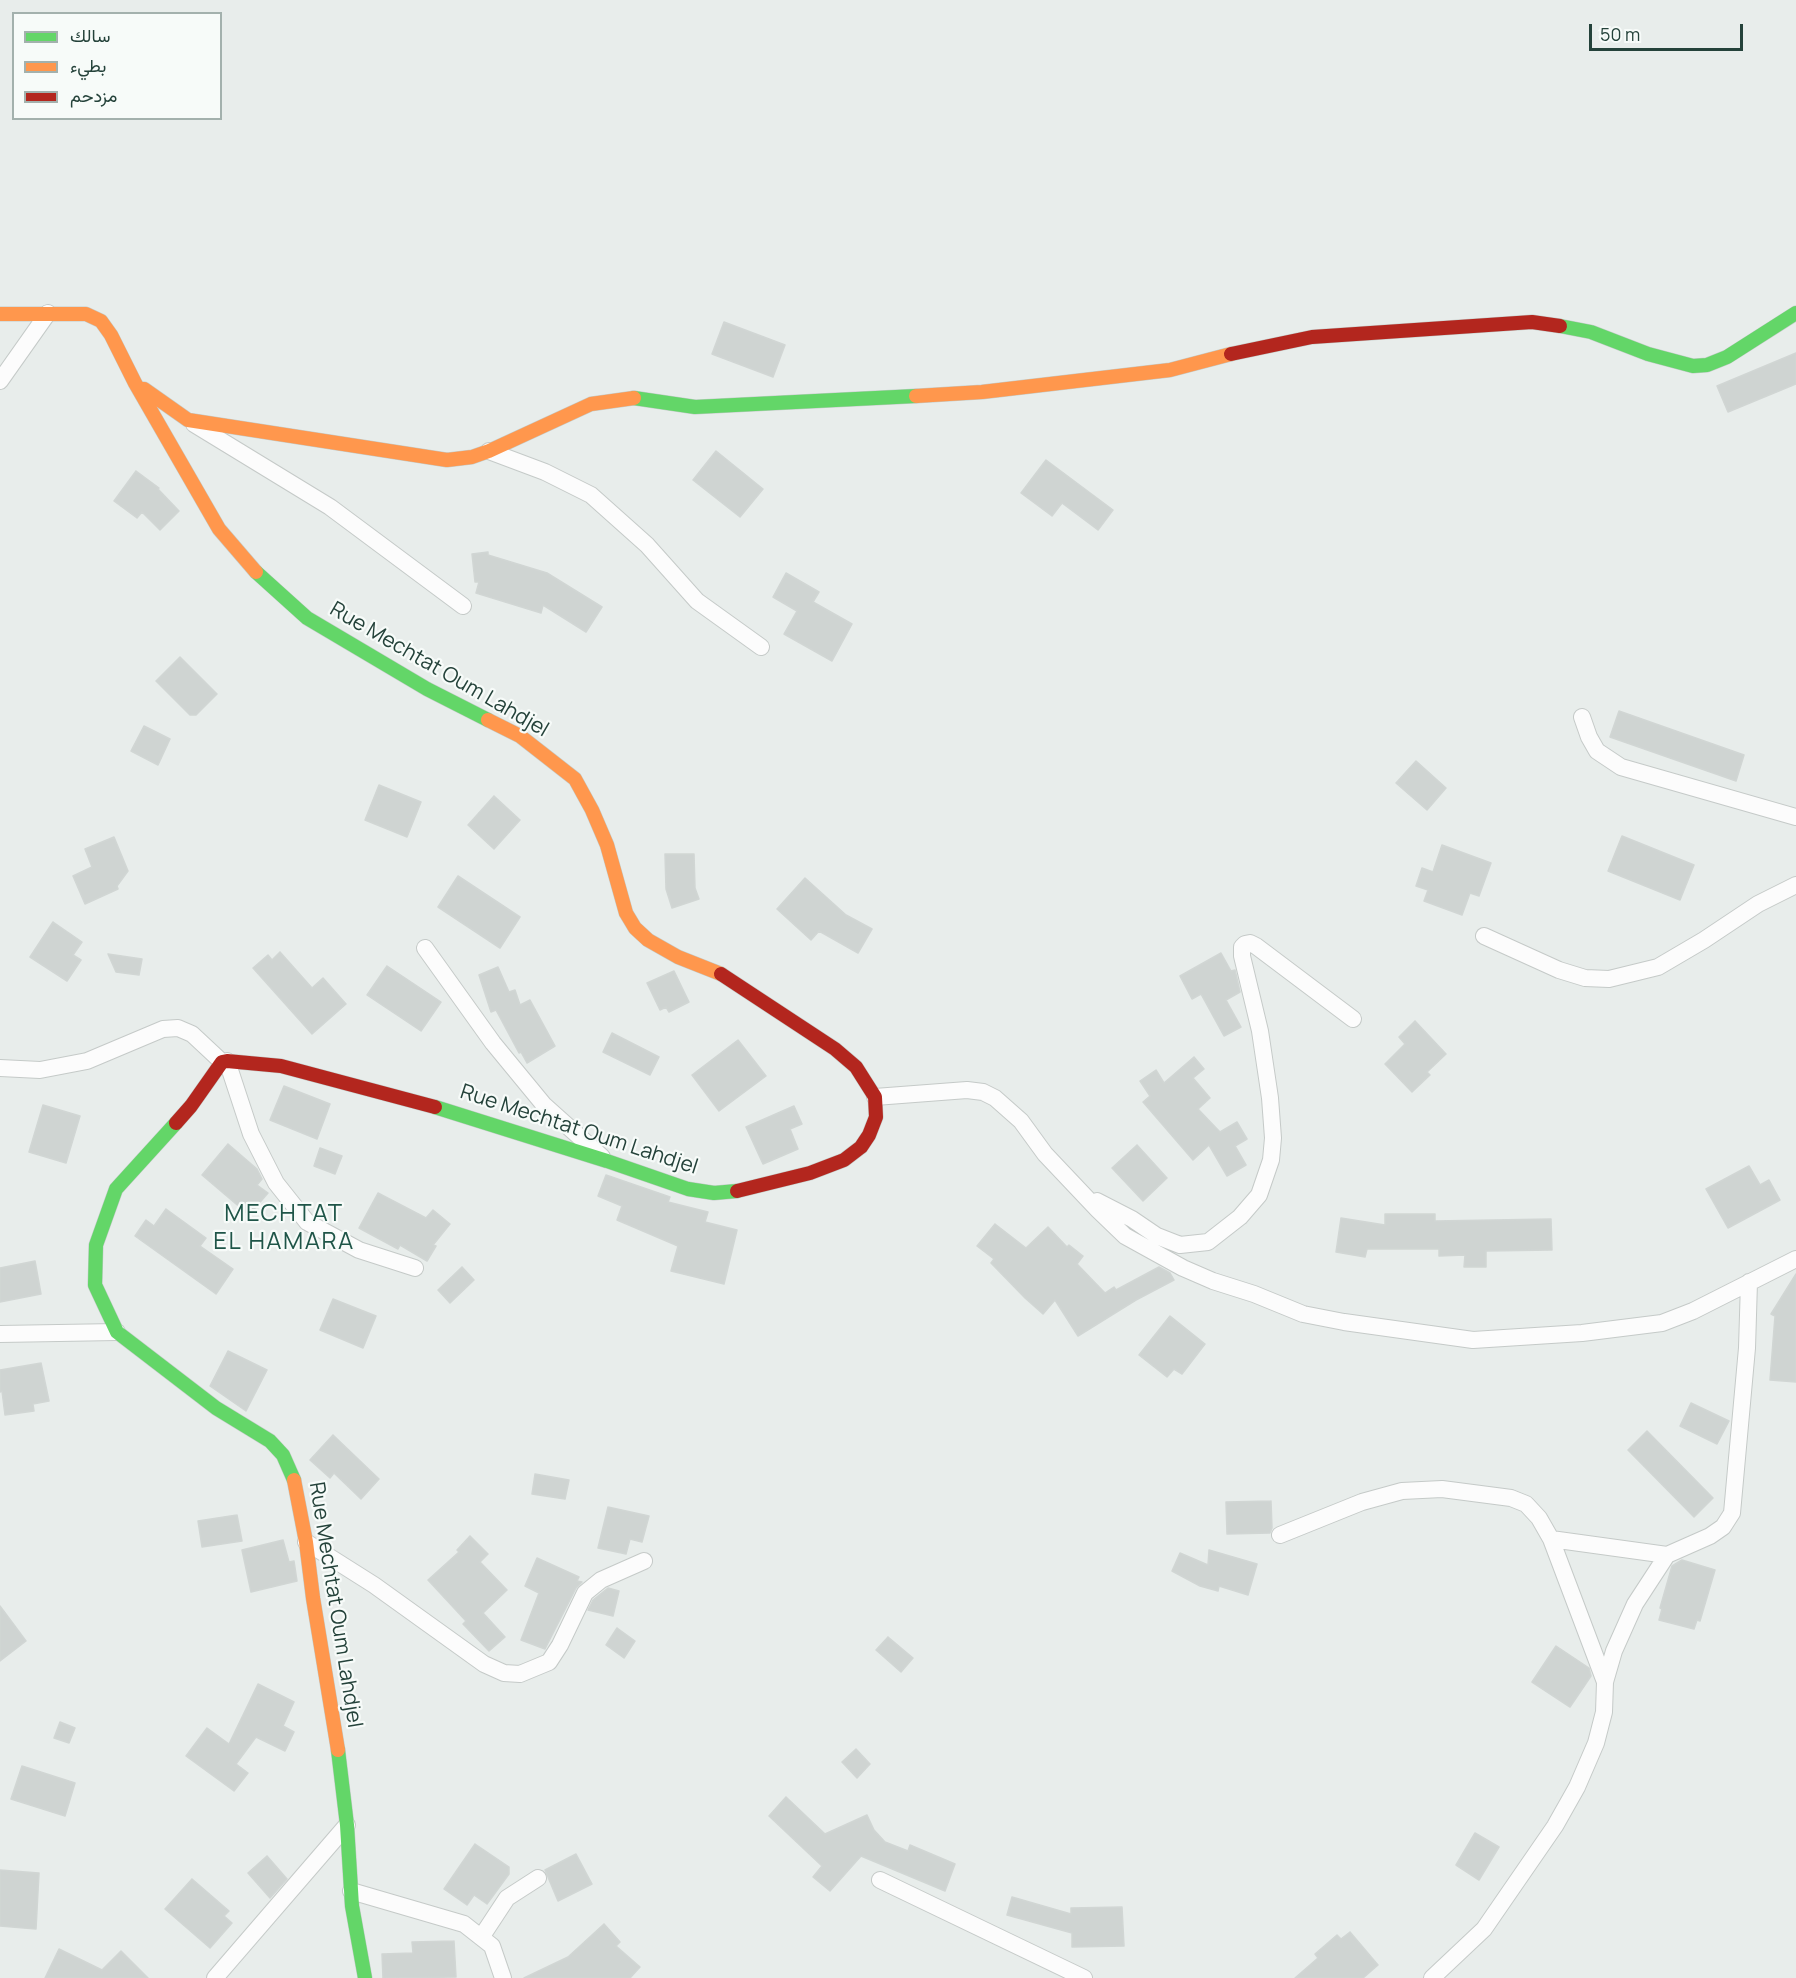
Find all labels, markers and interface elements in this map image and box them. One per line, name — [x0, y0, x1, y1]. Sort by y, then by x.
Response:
legend — [12, 12, 222, 120]
scale bar — [1592, 12, 1746, 50]
text: 50 m — [1600, 22, 1640, 46]
text: سالك — [70, 23, 110, 47]
text: بطيء — [70, 53, 106, 77]
text: مزدحم — [70, 83, 117, 107]
street label: Rue Mechtat Oum Lahdjel — [325, 597, 553, 743]
street label: Rue Mechtat Oum Lahdjel — [457, 1080, 701, 1180]
district label: MECHTAT EL HAMARA — [213, 1200, 355, 1256]
street label: Rue Mechtat Oum Lahdjel — [303, 1480, 367, 1730]

